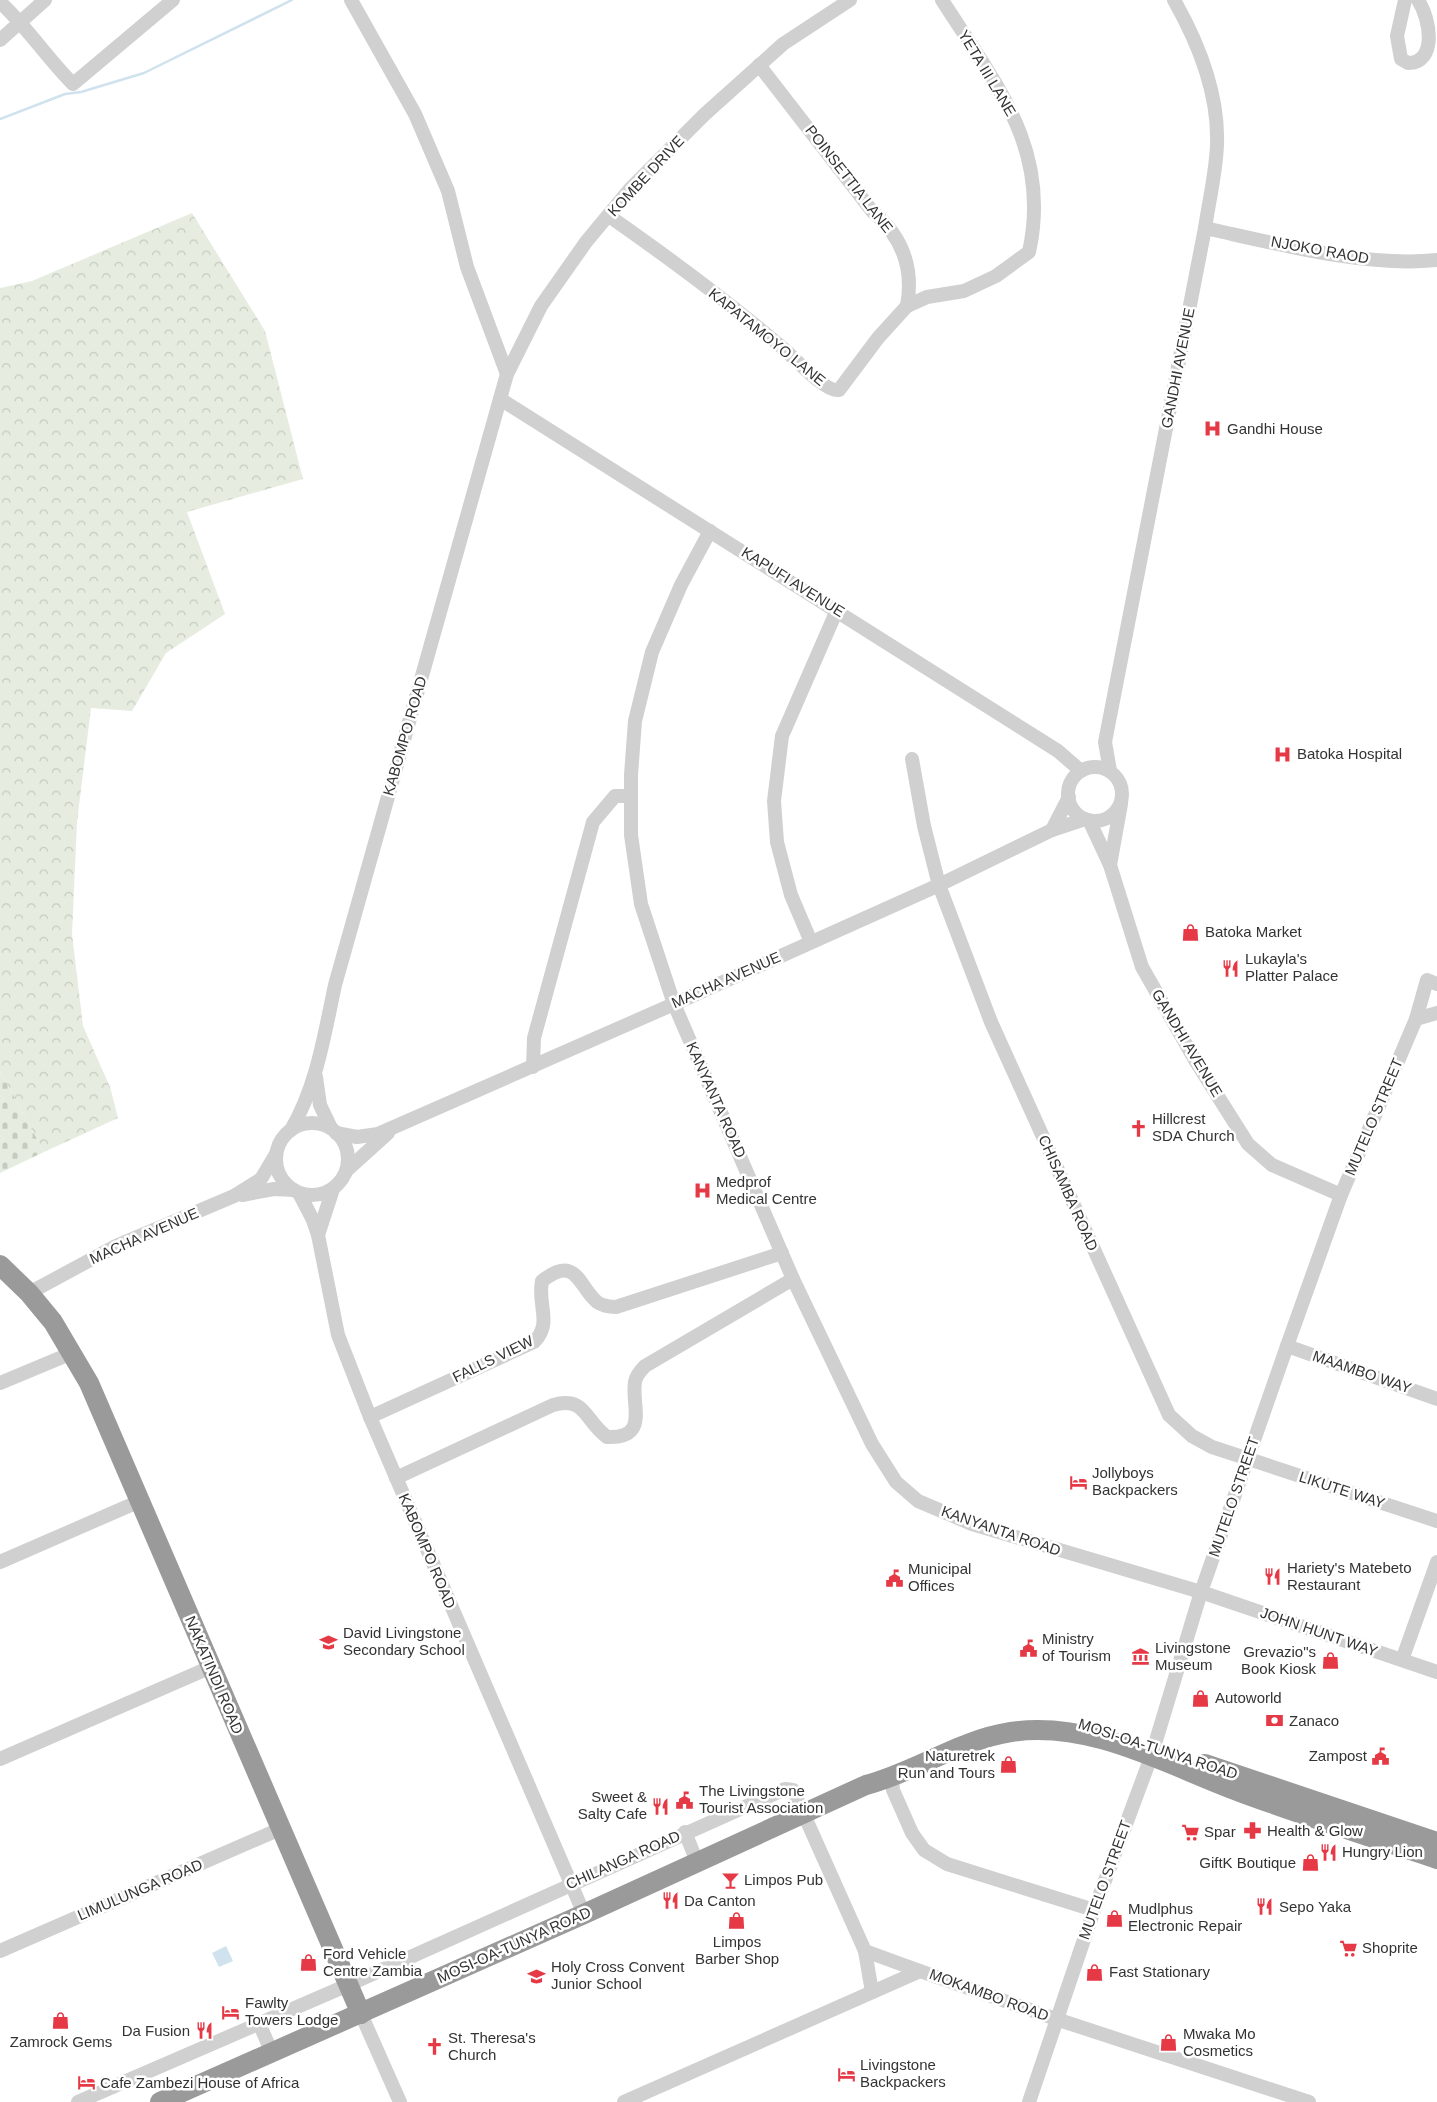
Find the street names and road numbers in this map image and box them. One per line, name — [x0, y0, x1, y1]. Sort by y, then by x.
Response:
street label: YETA III LANE — [955, 27, 1020, 119]
street label: POINSETTIA LANE — [802, 122, 897, 236]
street label: KOMBE DRIVE — [604, 132, 687, 220]
street label: NJOKO RAOD — [1270, 233, 1371, 267]
street label: KAPATAMOYO LANE — [706, 284, 829, 389]
street label: GANDHI AVENUE — [1158, 306, 1198, 430]
street label: KAPUFI AVENUE — [739, 543, 848, 620]
street label: KABOMPO ROAD — [379, 674, 430, 797]
street label: MACHA AVENUE — [669, 948, 783, 1011]
street label: GANDHI AVENUE — [1149, 986, 1226, 1100]
street label: KANYANTA ROAD — [683, 1039, 750, 1161]
street label: MUTELO STREET — [1341, 1056, 1406, 1178]
street label: CHISAMBA ROAD — [1035, 1132, 1102, 1254]
street label: MACHA AVENUE — [87, 1204, 201, 1267]
street label: FALLS VIEW — [450, 1331, 537, 1385]
street label: MAAMBO WAY — [1311, 1347, 1414, 1396]
street label: MUTELO STREET — [1205, 1435, 1262, 1559]
street label: LIKUTE WAY — [1297, 1468, 1387, 1511]
street label: KABOMPO ROAD — [396, 1491, 459, 1611]
street label: KANYANTA ROAD — [939, 1502, 1063, 1559]
street label: JOHN HUNT WAY — [1258, 1603, 1380, 1660]
street label: NAKATINDI ROAD — [182, 1613, 247, 1736]
street label: MOSI-OA-TUNYA ROAD — [1076, 1715, 1240, 1782]
street label: MUTELO STREET — [1075, 1818, 1134, 1942]
street label: CHILANGA ROAD — [563, 1827, 683, 1892]
street label: LIMULUNGA ROAD — [75, 1855, 205, 1924]
street label: MOSI-OA-TUNYA ROAD — [434, 1903, 593, 1986]
street label: MOKAMBO ROAD — [927, 1965, 1051, 2024]

